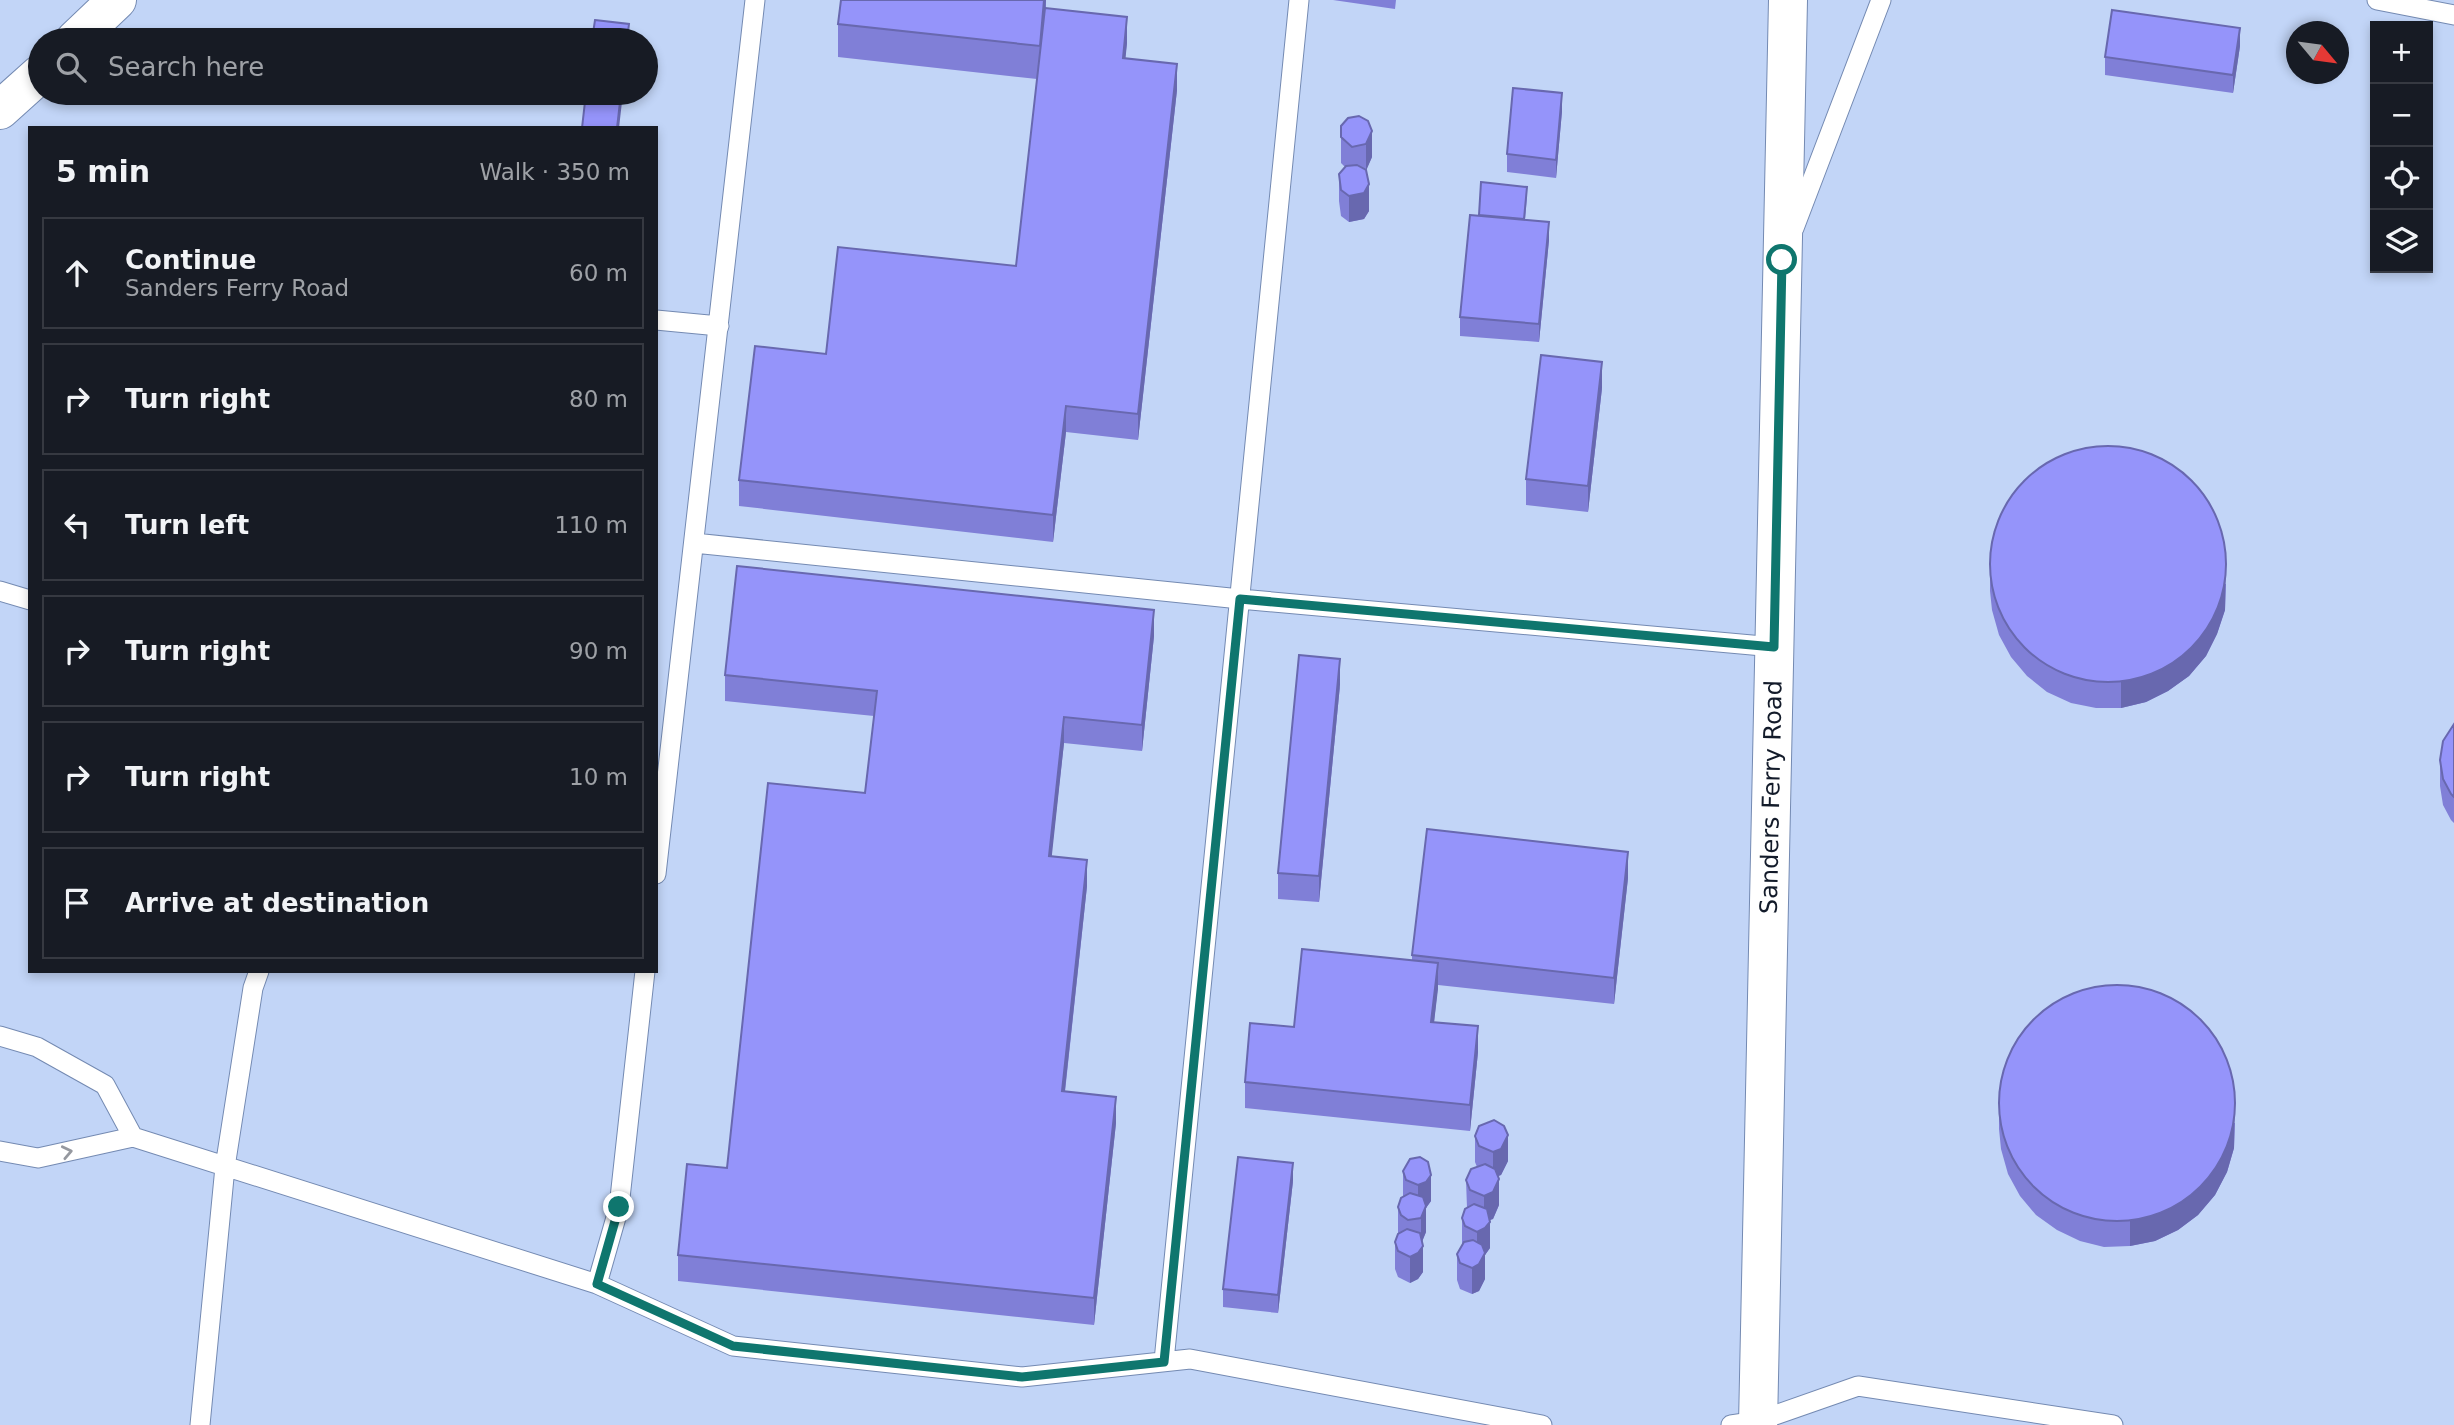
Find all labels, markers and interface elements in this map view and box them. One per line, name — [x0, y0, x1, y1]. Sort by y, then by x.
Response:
north arrow — [2286, 21, 2349, 84]
map controls — [2370, 21, 2433, 273]
button: + — [2370, 21, 2433, 84]
search box — [28, 28, 658, 105]
icon: search — [52, 48, 90, 86]
text: Search here — [108, 52, 264, 82]
button: − — [2370, 84, 2433, 147]
button: locate — [2370, 147, 2433, 210]
text: 5 min — [56, 154, 150, 189]
text: Walk · 350 m — [479, 159, 630, 185]
button: layers — [2370, 210, 2433, 273]
route start — [1766, 244, 1797, 275]
text: Continue — [125, 245, 256, 275]
icon: ahead — [58, 254, 96, 292]
text: 60 m — [569, 260, 628, 286]
text: Sanders Ferry Road — [125, 275, 349, 301]
icon: right — [58, 380, 96, 418]
text: Turn right — [125, 384, 270, 414]
text: 80 m — [569, 386, 628, 412]
icon: left — [58, 506, 96, 544]
text: Turn left — [125, 510, 249, 540]
text: 110 m — [554, 512, 628, 538]
icon: right — [58, 632, 96, 670]
text: Turn right — [125, 636, 270, 666]
text: 90 m — [569, 638, 628, 664]
street label: Sanders Ferry Road — [1755, 680, 1788, 914]
icon: right — [58, 758, 96, 796]
text: Turn right — [125, 762, 270, 792]
text: 10 m — [569, 764, 628, 790]
icon: arrive — [58, 884, 96, 922]
text: Arrive at destination — [125, 888, 429, 918]
one-way arrow — [61, 1146, 73, 1160]
route end — [603, 1191, 634, 1222]

